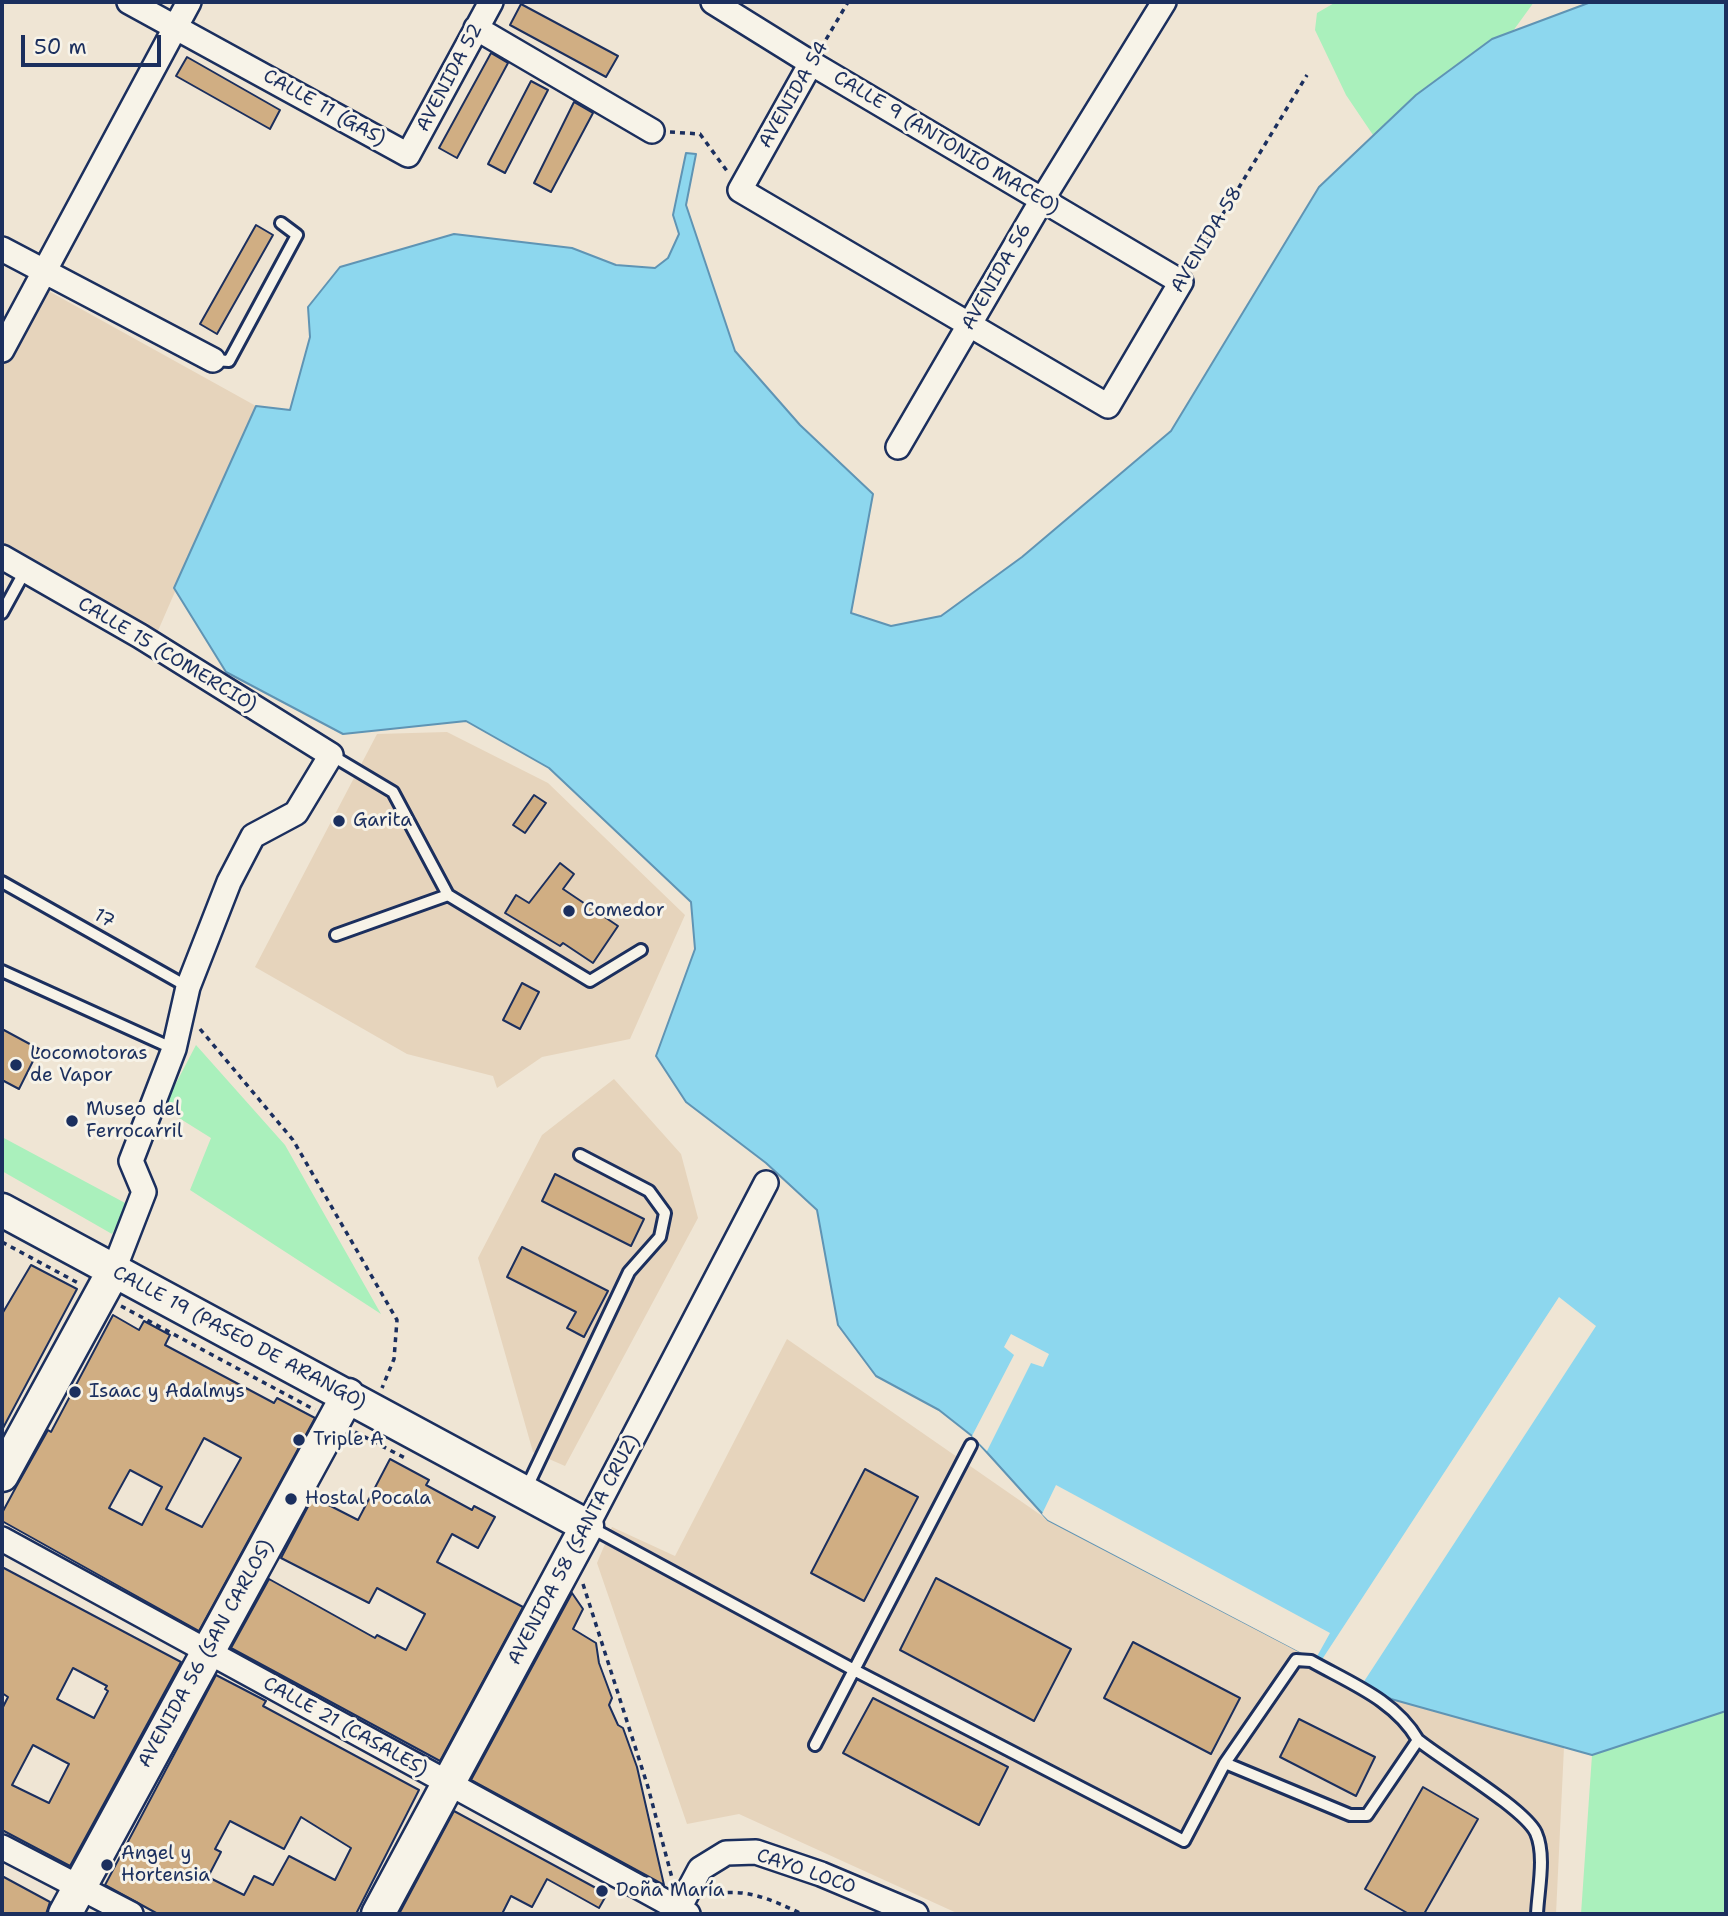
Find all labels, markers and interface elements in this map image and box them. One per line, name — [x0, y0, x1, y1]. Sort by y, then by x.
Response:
street label: AVENIDA 52 — [412, 20, 488, 136]
scale bar — [24, 21, 164, 65]
text: 50 m — [34, 33, 87, 61]
street label: AVENIDA 54 — [754, 38, 834, 152]
street label: CALLE 11 (GAS) — [259, 65, 389, 151]
street label: CALLE 9 (ANTONIO MACEO) — [829, 66, 1063, 220]
street label: AVENIDA 58 — [1166, 183, 1248, 297]
street label: AVENIDA 56 — [957, 220, 1037, 334]
street label: CALLE 15 (COMERCIO) — [74, 593, 260, 717]
place label: Garita — [353, 810, 412, 832]
marker: Garita — [331, 813, 347, 829]
place label: Comedor — [583, 900, 665, 922]
marker: Comedor — [561, 903, 577, 919]
street label: 17 — [90, 904, 118, 934]
place label: Locomotoras de Vapor — [30, 1043, 148, 1087]
marker: Locomotoras de Vapor — [8, 1057, 24, 1073]
place label: Museo del Ferrocarril — [86, 1099, 183, 1143]
marker: Museo del Ferrocarril — [64, 1113, 80, 1129]
street label: CALLE 19 (PASEO DE ARANGO) — [109, 1261, 369, 1415]
place label: Isaac y Adalmys — [89, 1381, 245, 1403]
marker: Isaac y Adalmys — [67, 1384, 83, 1400]
place label: Triple A — [313, 1429, 384, 1451]
street label: AVENIDA 58 (SANTA CRUZ) — [504, 1431, 644, 1669]
marker: Triple A — [291, 1432, 307, 1448]
place label: Hostal Pocala — [305, 1488, 431, 1510]
marker: Hostal Pocala — [283, 1491, 299, 1507]
street label: AVENIDA 56 (SAN CARLOS) — [134, 1536, 278, 1772]
street label: CALLE 21 (CASALES) — [259, 1672, 431, 1782]
place label: Angel y Hortensia — [121, 1843, 210, 1887]
street label: CAYO LOCO — [753, 1844, 859, 1900]
marker: Angel y Hortensia — [99, 1857, 115, 1873]
place label: Doña María — [616, 1880, 725, 1902]
marker: Doña María — [594, 1883, 610, 1899]

